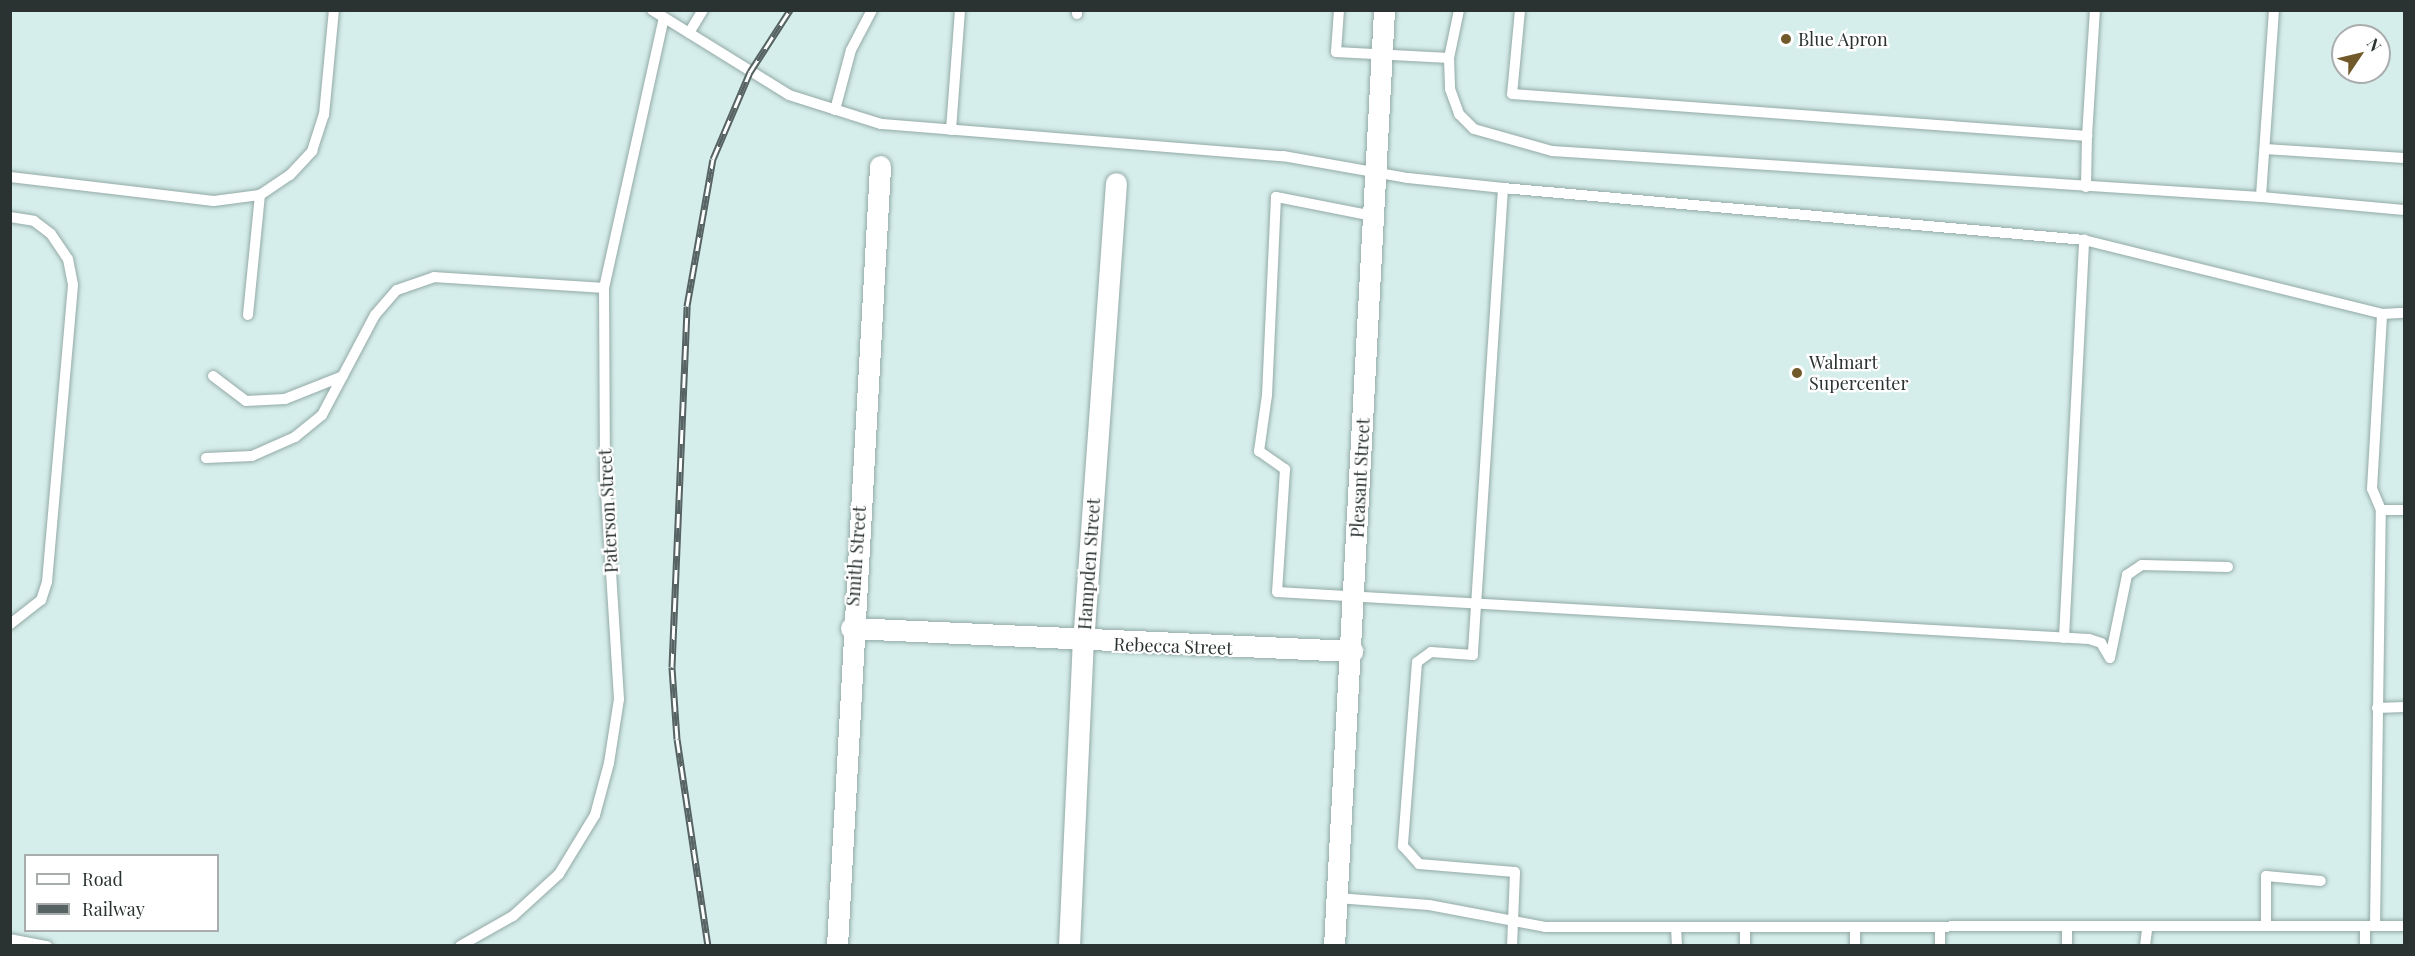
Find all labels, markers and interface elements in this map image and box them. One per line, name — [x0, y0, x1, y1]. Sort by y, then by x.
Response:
north arrow — [2331, 24, 2391, 84]
place label: Blue Apron — [1798, 28, 1888, 50]
marker: Blue Apron — [1779, 32, 1793, 46]
text: N — [2363, 34, 2386, 55]
place label: Walmart Supercenter — [1809, 352, 1908, 394]
marker: Walmart Supercenter — [1790, 366, 1804, 380]
street label: Pleasant Street — [1346, 417, 1374, 539]
street label: Paterson Street — [594, 448, 622, 574]
street label: Hampden Street — [1074, 497, 1104, 631]
street label: Smith Street — [842, 505, 870, 607]
street label: Rebecca Street — [1113, 633, 1233, 659]
legend — [24, 854, 219, 932]
text: Road — [82, 867, 123, 891]
text: Railway — [82, 897, 145, 921]

